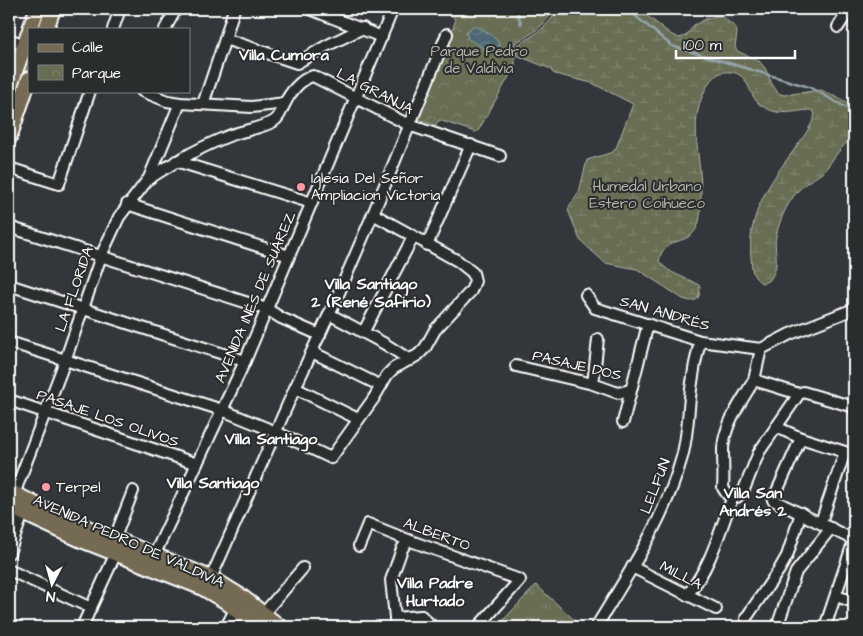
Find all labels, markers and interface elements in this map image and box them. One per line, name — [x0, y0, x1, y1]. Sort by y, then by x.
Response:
legend — [28, 28, 190, 92]
scale bar — [676, 28, 794, 60]
text: 100 m — [683, 35, 722, 56]
text: Calle — [72, 37, 103, 58]
park label: Parque Pedro de Valdivia — [430, 41, 528, 79]
district label: Villa Cumora — [238, 44, 330, 66]
text: Parque — [72, 63, 121, 84]
street label: LA GRANJA — [333, 63, 417, 120]
place label: Iglesia Del Señor Ampliacion Victoria — [311, 168, 441, 206]
park label: Humedal Urbano Estero Coihueco — [589, 176, 705, 214]
marker: Iglesia Del Señor Ampliacion Victoria — [295, 181, 307, 193]
street label: AVENIDA INÉS DE SUÁREZ — [210, 208, 301, 386]
street label: LA FLORIDA — [50, 243, 99, 335]
district label: Villa Santiago 2 (René Safirio) — [310, 273, 431, 313]
street label: SAN ANDRÉS — [617, 291, 713, 336]
street label: PASAJE DOS — [530, 345, 624, 386]
street label: PASAJE LOS OLIVOS — [34, 384, 182, 453]
district label: Villa Santiago — [224, 428, 318, 452]
street label: LELFUN — [635, 455, 676, 517]
district label: Villa Santiago — [166, 472, 260, 496]
place label: Terpel — [56, 477, 101, 498]
marker: Terpel — [40, 481, 52, 493]
district label: Villa San Andrés 2 — [719, 482, 788, 522]
street label: AVENIDA PEDRO DE VALDIVIA — [30, 490, 228, 593]
street label: ALBERTO — [401, 513, 473, 556]
street label: MILLA — [656, 556, 706, 595]
north arrow — [28, 558, 78, 608]
district label: Villa Padre Hurtado — [396, 572, 473, 612]
text: N — [45, 586, 56, 606]

